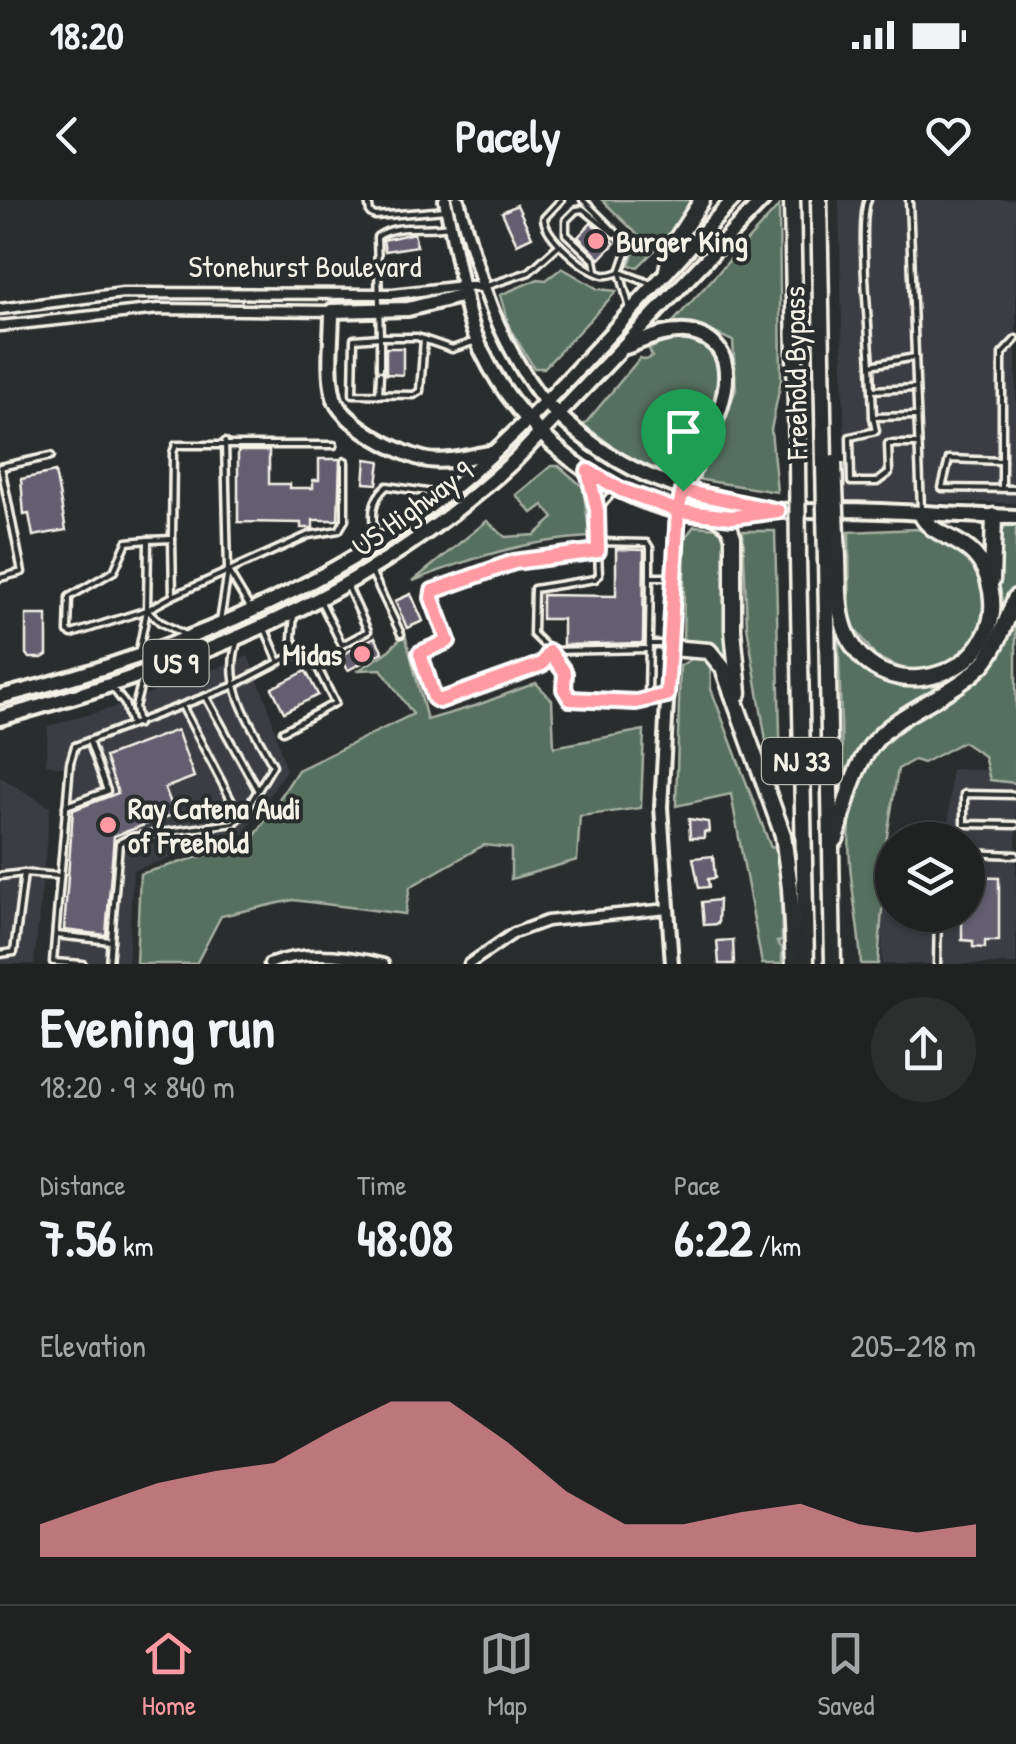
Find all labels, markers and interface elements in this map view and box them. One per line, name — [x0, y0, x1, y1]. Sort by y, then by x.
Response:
text: 18:20 — [50, 9, 124, 61]
text: Pacely — [455, 105, 561, 166]
icon: back — [40, 108, 95, 163]
icon: heart — [921, 108, 976, 163]
place label: Burger King — [616, 221, 748, 262]
marker: Burger King — [585, 230, 607, 252]
street label: Stonehurst Boulevard — [189, 246, 422, 286]
street label: Freehold Bypass — [773, 286, 817, 461]
pin — [641, 389, 726, 492]
icon: arrive — [656, 404, 711, 459]
street label: US Highway 9 — [344, 451, 480, 565]
place label: Midas — [282, 634, 342, 674]
road number: US 9 — [144, 640, 208, 686]
marker: Midas — [351, 643, 373, 665]
road number: NJ 33 — [762, 738, 842, 784]
place label: Ray Catena Audi of Freehold — [128, 788, 301, 862]
marker: Ray Catena Audi of Freehold — [97, 814, 119, 836]
map controls — [875, 822, 985, 932]
button: layers — [875, 822, 985, 932]
text: Evening run — [40, 990, 275, 1064]
button: share — [871, 997, 976, 1102]
text: 18:20 · 9 × 840 m — [40, 1065, 235, 1108]
text: Distance — [40, 1166, 126, 1204]
text: Time — [357, 1166, 407, 1204]
text: Pace — [674, 1166, 720, 1204]
text: 7.56 — [40, 1204, 117, 1272]
text: 48:08 — [357, 1204, 453, 1272]
text: 6:22 — [674, 1204, 752, 1272]
text: km — [117, 1227, 154, 1265]
text: /km — [752, 1227, 801, 1265]
text: Elevation — [40, 1324, 146, 1367]
text: 205–218 m — [850, 1324, 976, 1367]
tab: Home — [141, 1626, 196, 1724]
tab: Map — [479, 1626, 534, 1724]
tab: Saved — [817, 1626, 875, 1724]

